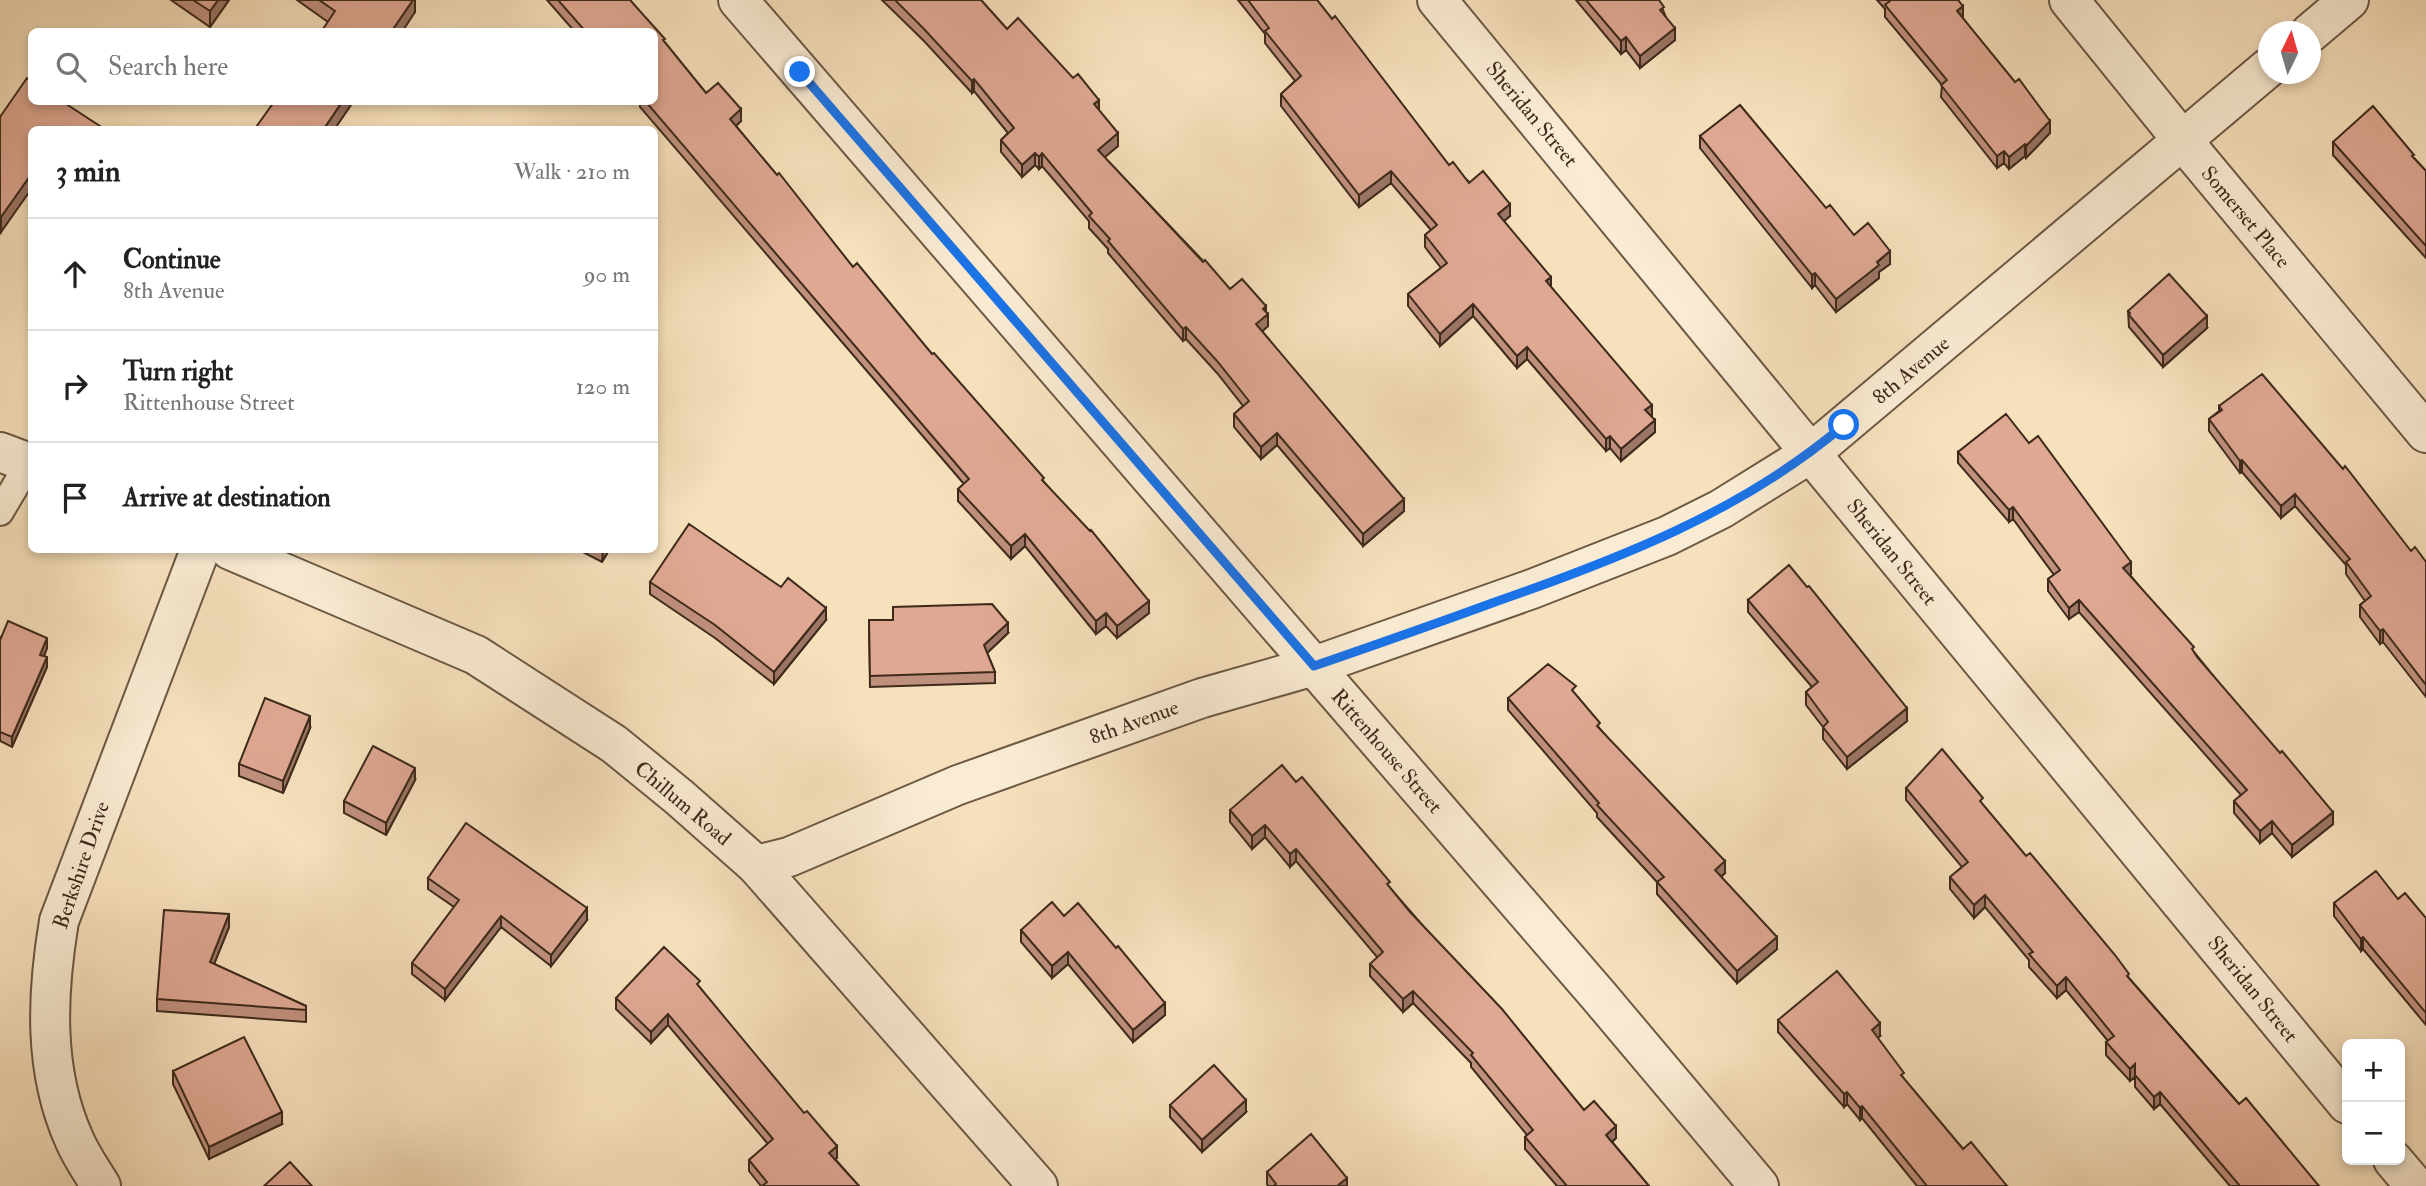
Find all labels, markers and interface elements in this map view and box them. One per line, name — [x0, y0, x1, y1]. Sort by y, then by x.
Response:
north arrow — [2258, 21, 2321, 84]
search box — [28, 28, 658, 105]
icon: search — [52, 48, 90, 86]
text: Search here — [108, 51, 228, 83]
route end — [784, 56, 815, 87]
street label: Sheridan Street — [1480, 56, 1584, 173]
text: 3 min — [56, 153, 121, 190]
text: Walk · 210 m — [514, 157, 630, 186]
street label: Somerset Place — [2195, 161, 2296, 274]
text: Continue — [123, 244, 221, 276]
icon: ahead — [56, 255, 94, 293]
text: 90 m — [584, 260, 630, 289]
text: 8th Avenue — [123, 276, 225, 305]
street label: 8th Avenue — [1867, 330, 1956, 411]
text: Turn right — [123, 356, 233, 388]
icon: right — [56, 367, 94, 405]
text: 120 m — [576, 372, 630, 401]
text: Rittenhouse Street — [123, 388, 295, 417]
route start — [1828, 409, 1859, 440]
icon: arrive — [56, 479, 94, 517]
text: Arrive at destination — [123, 482, 331, 514]
street label: Sheridan Street — [1840, 493, 1943, 611]
street label: Rittenhouse Street — [1325, 683, 1448, 819]
street label: 8th Avenue — [1086, 694, 1183, 751]
street label: Chillum Road — [629, 755, 737, 852]
street label: Berkshire Drive — [47, 798, 116, 932]
street label: Sheridan Street — [2201, 930, 2304, 1048]
map controls — [2342, 1039, 2405, 1165]
button: + — [2342, 1039, 2405, 1102]
button: − — [2342, 1102, 2405, 1165]

